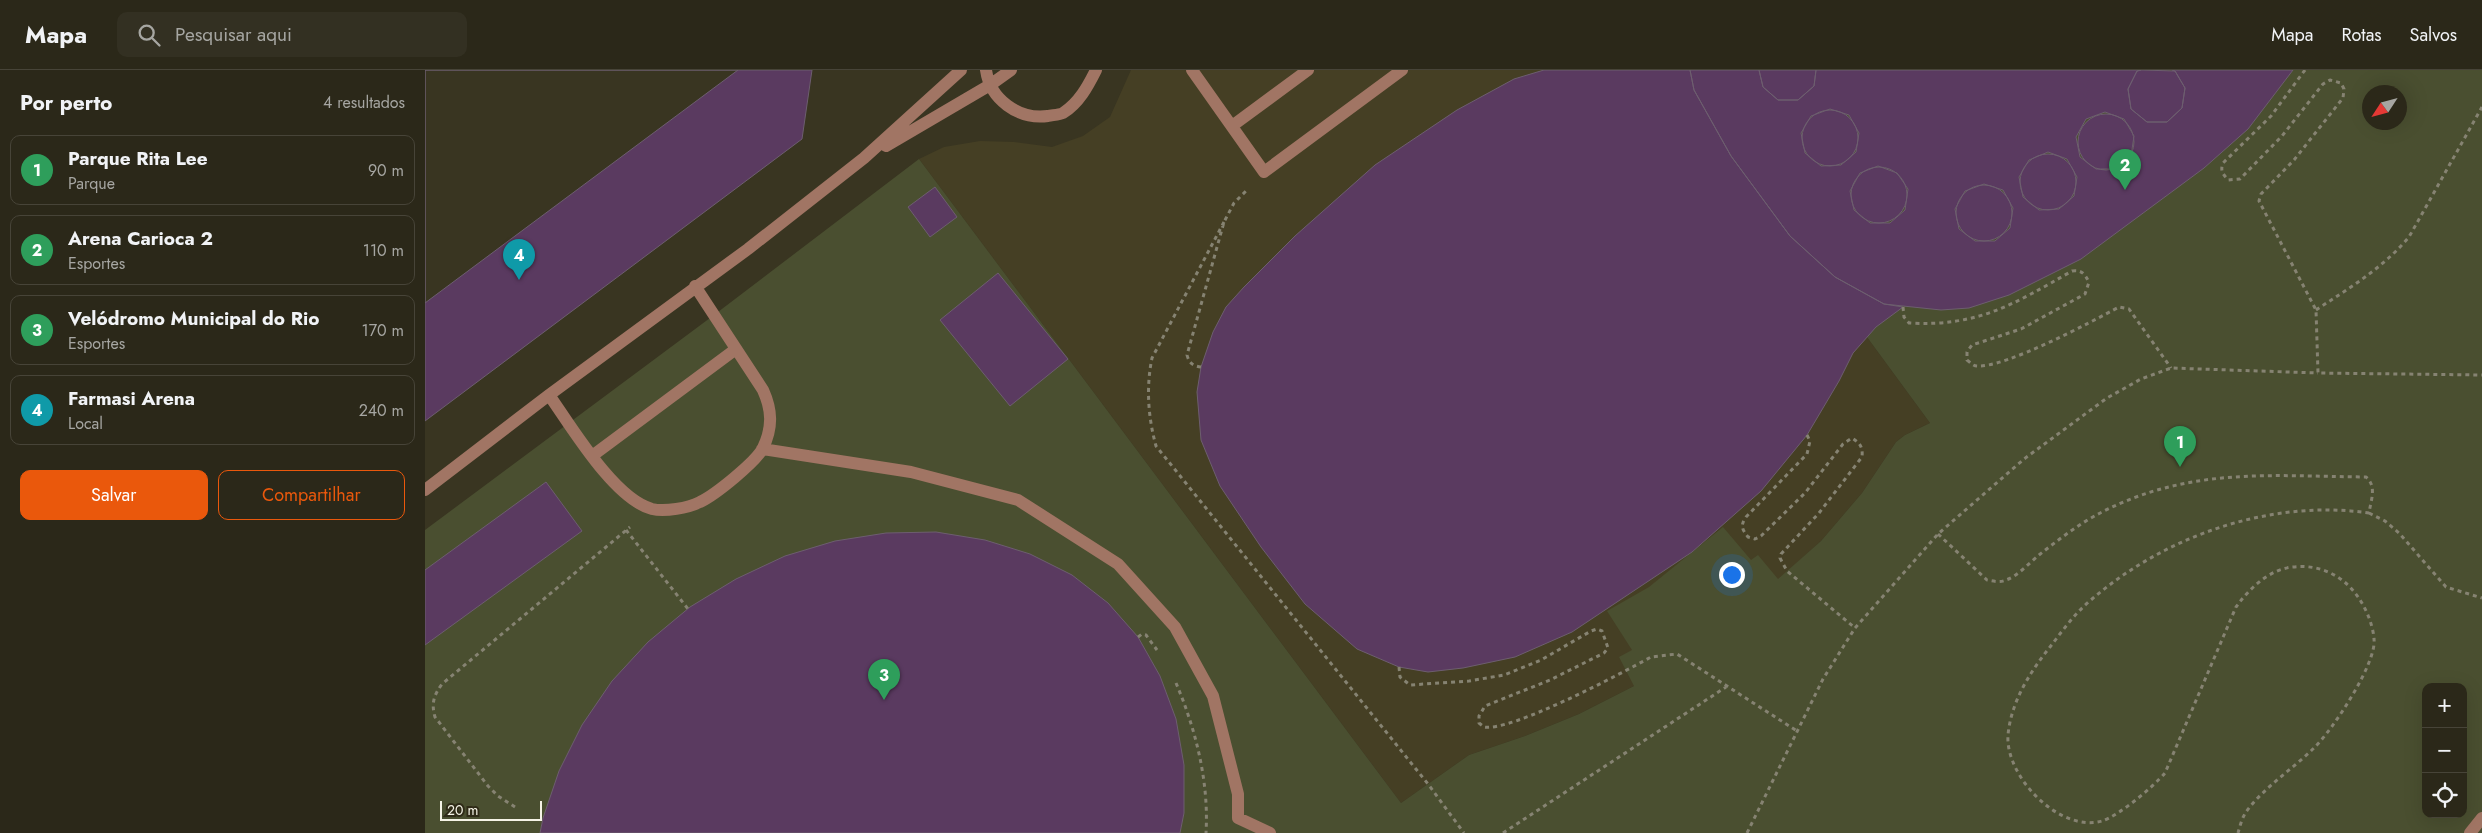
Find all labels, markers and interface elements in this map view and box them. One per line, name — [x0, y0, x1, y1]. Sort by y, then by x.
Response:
search box — [117, 12, 467, 57]
text: Mapa — [25, 17, 87, 52]
icon: search — [135, 21, 163, 49]
text: Pesquisar aqui — [175, 21, 292, 48]
text: Mapa — [2271, 22, 2313, 48]
text: Rotas — [2341, 22, 2382, 48]
text: Salvos — [2410, 22, 2457, 48]
north arrow — [2362, 85, 2407, 130]
text: Por perto — [20, 88, 112, 118]
text: 4 resultados — [323, 91, 405, 114]
text: Parque Rita Lee — [68, 145, 208, 172]
pin: 2 — [2109, 149, 2141, 190]
text: 1 — [33, 159, 41, 182]
text: 90 m — [368, 159, 404, 182]
text: Parque — [68, 172, 115, 195]
text: Arena Carioca 2 — [68, 225, 213, 252]
text: 2 — [32, 239, 42, 262]
text: 110 m — [363, 239, 404, 262]
pin: 4 — [503, 239, 535, 280]
text: Esportes — [68, 252, 125, 275]
text: Velódromo Municipal do Rio — [68, 305, 319, 332]
text: 3 — [32, 319, 42, 342]
text: 170 m — [362, 319, 404, 342]
text: Esportes — [68, 332, 125, 355]
text: Farmasi Arena — [68, 385, 195, 412]
text: 4 — [31, 399, 43, 422]
text: 240 m — [359, 399, 404, 422]
text: Local — [68, 412, 103, 435]
pin: 1 — [2164, 426, 2196, 467]
button: Salvar — [20, 470, 208, 520]
button: Compartilhar — [218, 470, 405, 520]
your location — [1719, 562, 1745, 588]
pin: 3 — [868, 659, 900, 700]
map controls — [2422, 683, 2467, 818]
button: + — [2422, 683, 2467, 728]
button: − — [2422, 728, 2467, 773]
button: locate — [2422, 773, 2467, 818]
scale bar — [440, 798, 543, 821]
text: 20 m — [447, 800, 479, 820]

